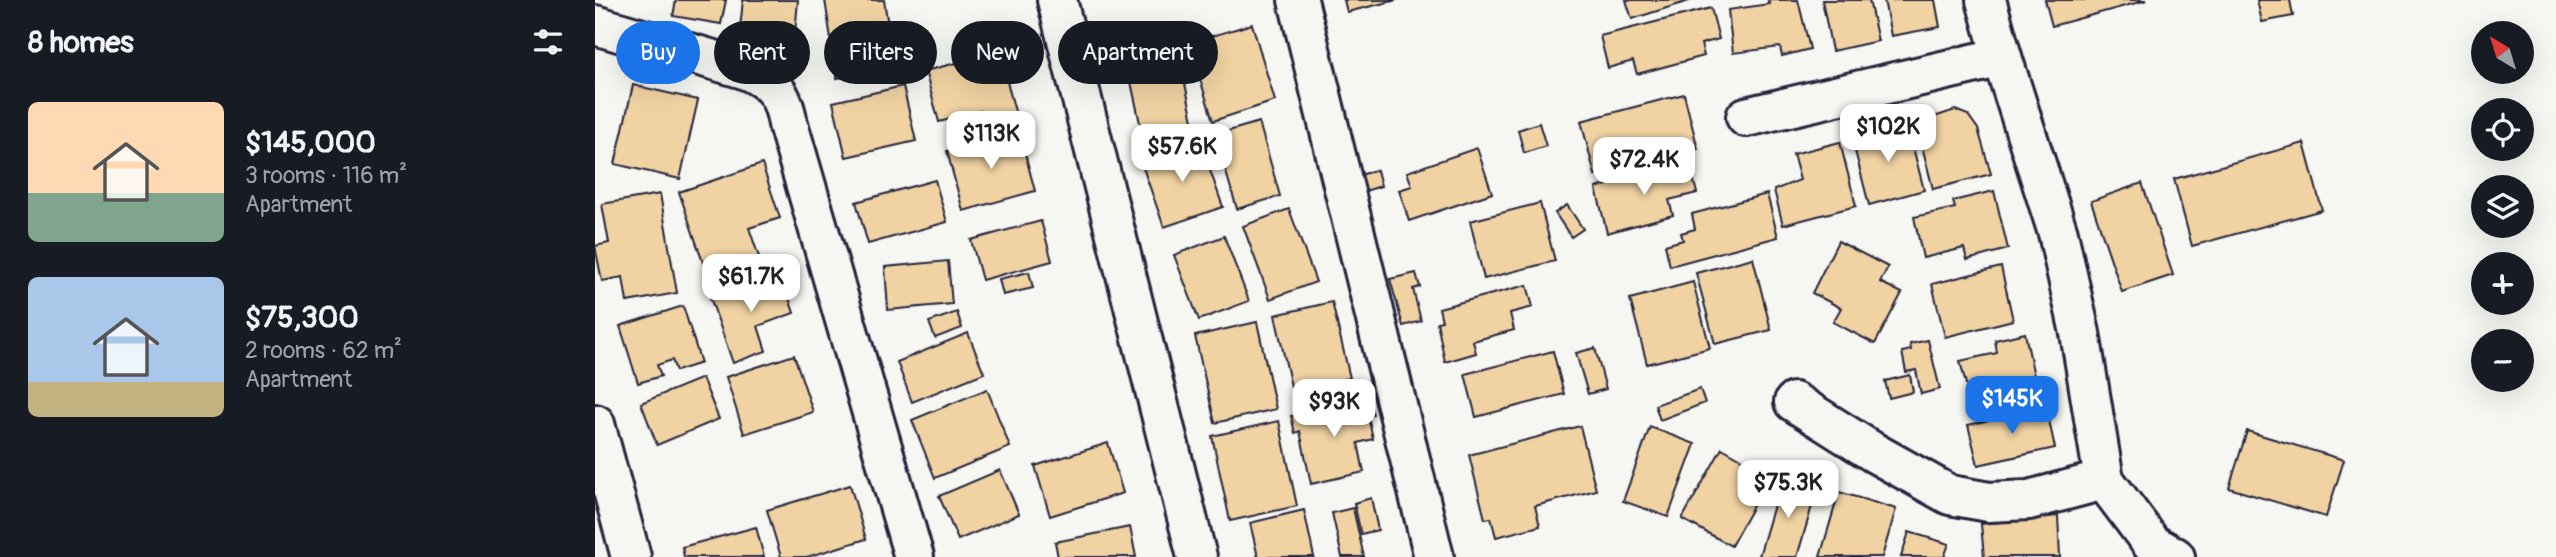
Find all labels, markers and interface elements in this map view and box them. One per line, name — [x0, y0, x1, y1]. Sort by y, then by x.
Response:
chip: Buy — [616, 21, 700, 84]
chip: Rent — [714, 21, 810, 84]
chip: Filters — [824, 21, 937, 84]
chip: New — [951, 21, 1044, 84]
chip: Apartment — [1058, 21, 1218, 84]
north arrow — [2471, 21, 2534, 84]
map controls — [2471, 21, 2534, 392]
icon: filters — [529, 23, 567, 61]
text: 8 homes — [28, 24, 134, 61]
button: locate — [2471, 98, 2534, 161]
pin: $102K — [1839, 104, 1937, 164]
pin: $113K — [942, 111, 1040, 171]
text: $102K — [1856, 112, 1920, 141]
text: $113K — [962, 119, 1020, 148]
text: $145,000 — [245, 124, 376, 161]
pin: $57.6K — [1125, 124, 1239, 184]
icon: home — [84, 130, 168, 214]
text: $57.6K — [1147, 132, 1217, 161]
pin: $72.4K — [1587, 138, 1701, 197]
text: $72.4K — [1609, 145, 1679, 174]
text: 3 rooms · 116 m² — [245, 161, 407, 190]
button: layers — [2471, 175, 2534, 238]
text: Apartment — [245, 190, 352, 219]
button: + — [2471, 252, 2534, 315]
pin: $61.7K — [694, 254, 808, 314]
text: $61.7K — [718, 262, 784, 291]
text: $75,300 — [245, 299, 359, 336]
icon: home — [84, 305, 168, 389]
button: − — [2471, 329, 2534, 392]
text: 2 rooms · 62 m² — [245, 336, 402, 365]
text: Apartment — [245, 365, 352, 394]
pin: $145K — [1963, 376, 2061, 436]
pin: $93K — [1293, 380, 1375, 439]
text: $145K — [1981, 384, 2043, 413]
text: $93K — [1308, 387, 1360, 416]
pin: $75.3K — [1731, 461, 1845, 520]
text: $75.3K — [1754, 468, 1822, 497]

